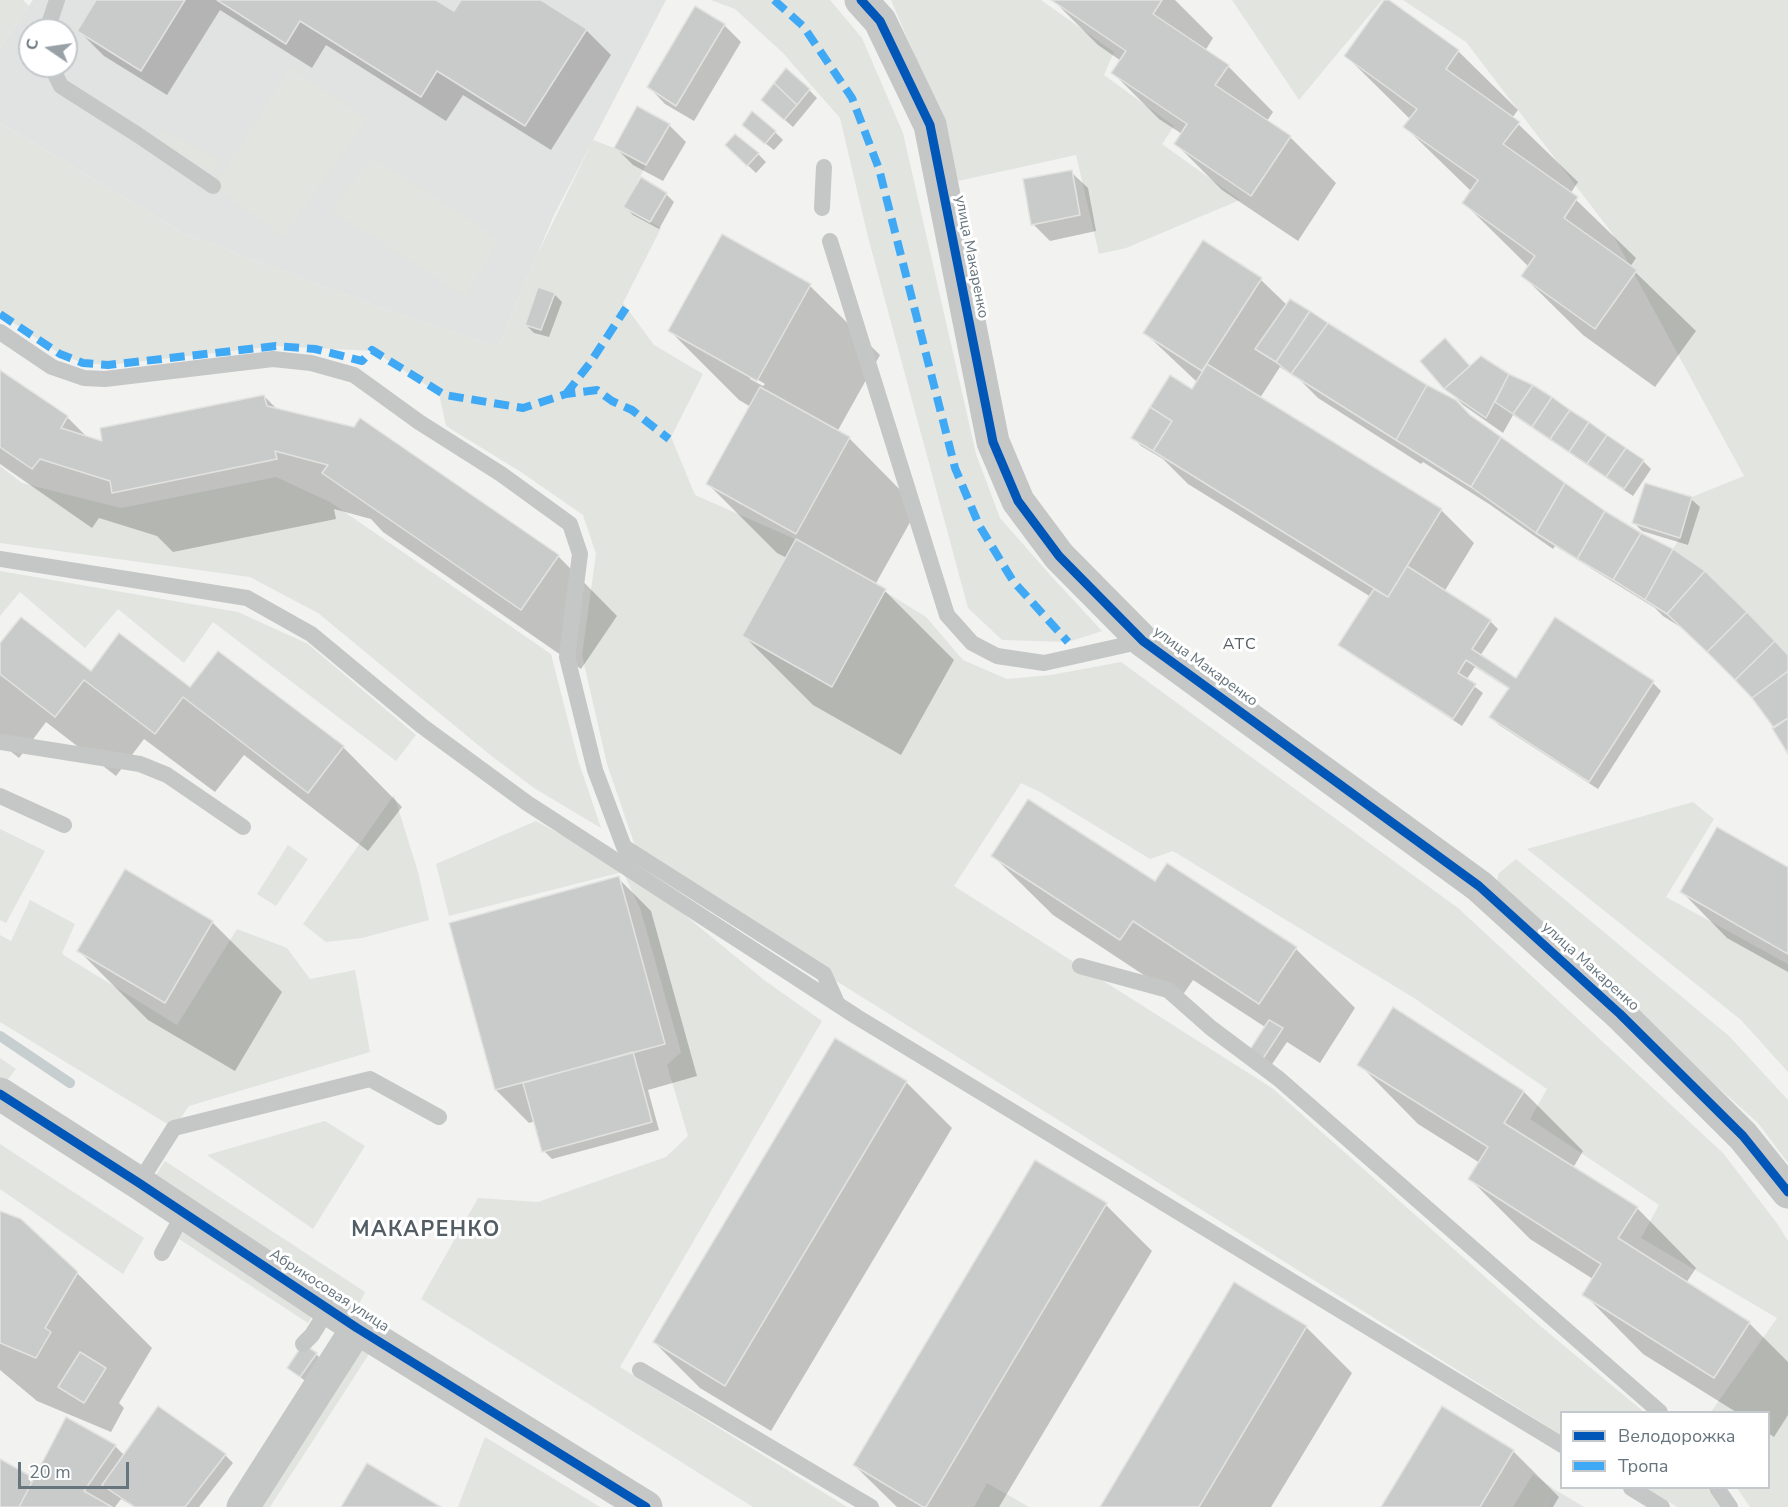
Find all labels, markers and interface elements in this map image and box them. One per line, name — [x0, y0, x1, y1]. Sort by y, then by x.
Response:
north arrow — [18, 18, 78, 78]
text: С — [20, 37, 44, 52]
street label: улица Макаренко — [950, 194, 992, 320]
street label: улица Макаренко — [1149, 623, 1261, 711]
district label: АТС — [1223, 635, 1257, 655]
street label: улица Макаренко — [1538, 919, 1642, 1015]
district label: МАКАРЕНКО — [351, 1218, 501, 1244]
street label: Абрикосовая улица — [266, 1246, 392, 1336]
legend — [1560, 1411, 1770, 1489]
text: Велодорожка — [1618, 1424, 1735, 1448]
scale bar — [21, 1450, 132, 1488]
text: Тропа — [1618, 1454, 1669, 1478]
text: 20 m — [29, 1460, 71, 1484]

